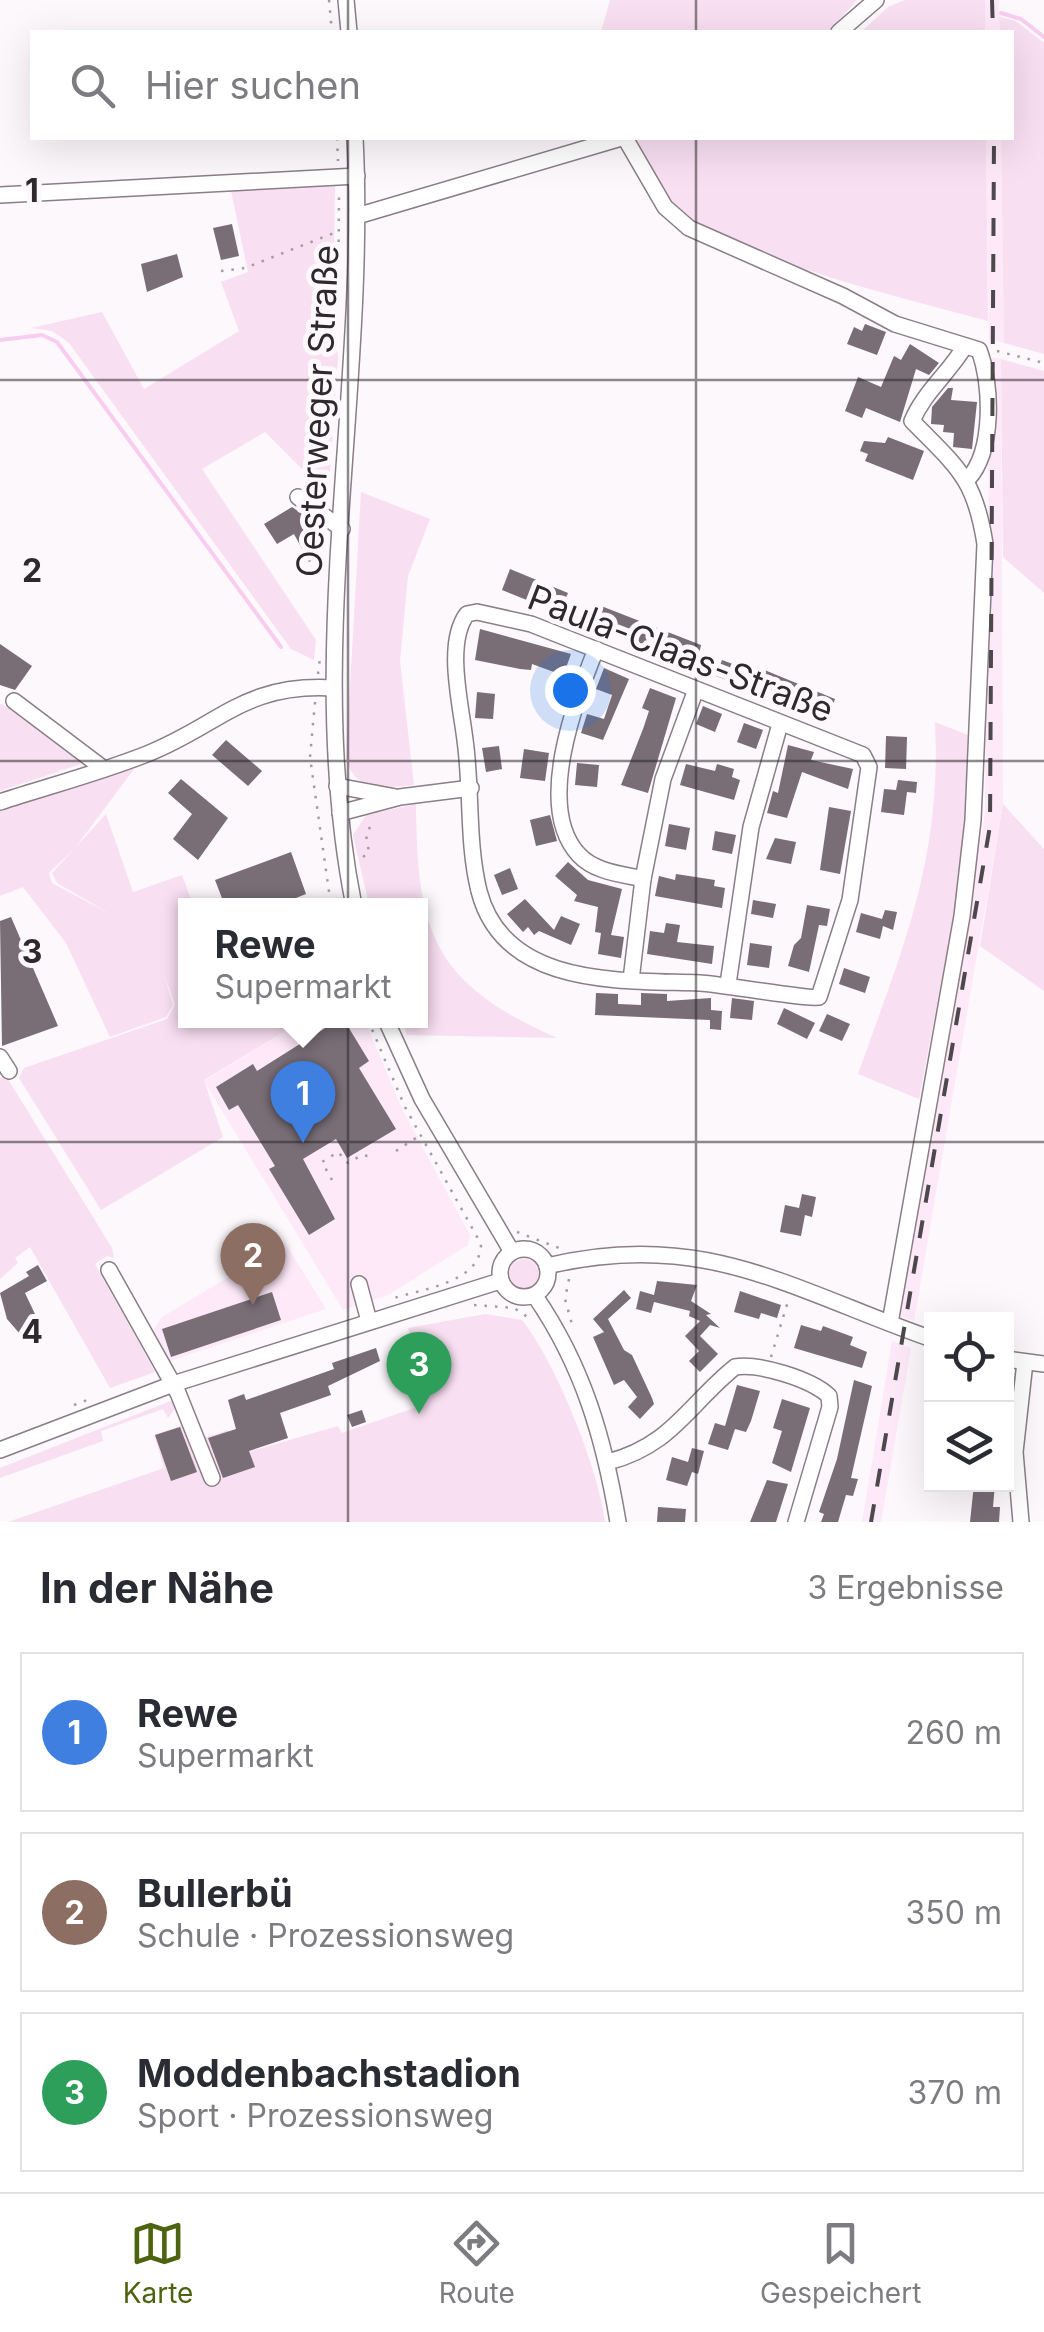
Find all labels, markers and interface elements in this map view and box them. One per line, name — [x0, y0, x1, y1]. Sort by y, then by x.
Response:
search box — [30, 30, 1014, 140]
icon: search — [65, 58, 120, 113]
text: Hier suchen — [145, 62, 361, 108]
text: 1 — [25, 171, 39, 210]
street label: Oesterweger Straße — [287, 244, 347, 578]
text: 2 — [22, 551, 42, 590]
street label: Paula-Claas-Straße — [522, 575, 840, 731]
your location — [545, 665, 596, 716]
popup — [178, 898, 428, 1028]
text: Rewe — [215, 921, 316, 967]
text: 3 — [22, 932, 42, 971]
text: Supermarkt — [215, 967, 391, 1006]
pin: 1 — [270, 1060, 336, 1143]
pin: 2 — [220, 1222, 286, 1305]
text: 4 — [21, 1312, 43, 1351]
map controls — [924, 1312, 1014, 1492]
button: locate — [924, 1312, 1014, 1402]
pin: 3 — [386, 1332, 452, 1414]
button: layers — [924, 1402, 1014, 1492]
text: In der Nähe — [40, 1562, 274, 1613]
text: 3 Ergebnisse — [808, 1568, 1004, 1607]
text: Rewe — [137, 1690, 238, 1736]
text: 1 — [68, 1713, 81, 1752]
text: 260 m — [905, 1713, 1002, 1752]
text: Supermarkt — [137, 1736, 314, 1775]
text: Bullerbü — [137, 1870, 293, 1916]
text: 2 — [64, 1893, 85, 1932]
text: 350 m — [906, 1893, 1002, 1932]
text: Schule · Prozessionsweg — [137, 1916, 514, 1955]
text: Moddenbachstadion — [137, 2050, 521, 2096]
text: 3 — [64, 2073, 85, 2112]
text: 370 m — [907, 2073, 1002, 2112]
text: Sport · Prozessionsweg — [137, 2096, 493, 2135]
tab: Karte — [123, 2216, 193, 2310]
tab: Route — [439, 2216, 515, 2310]
tab: Gespeichert — [760, 2216, 921, 2310]

